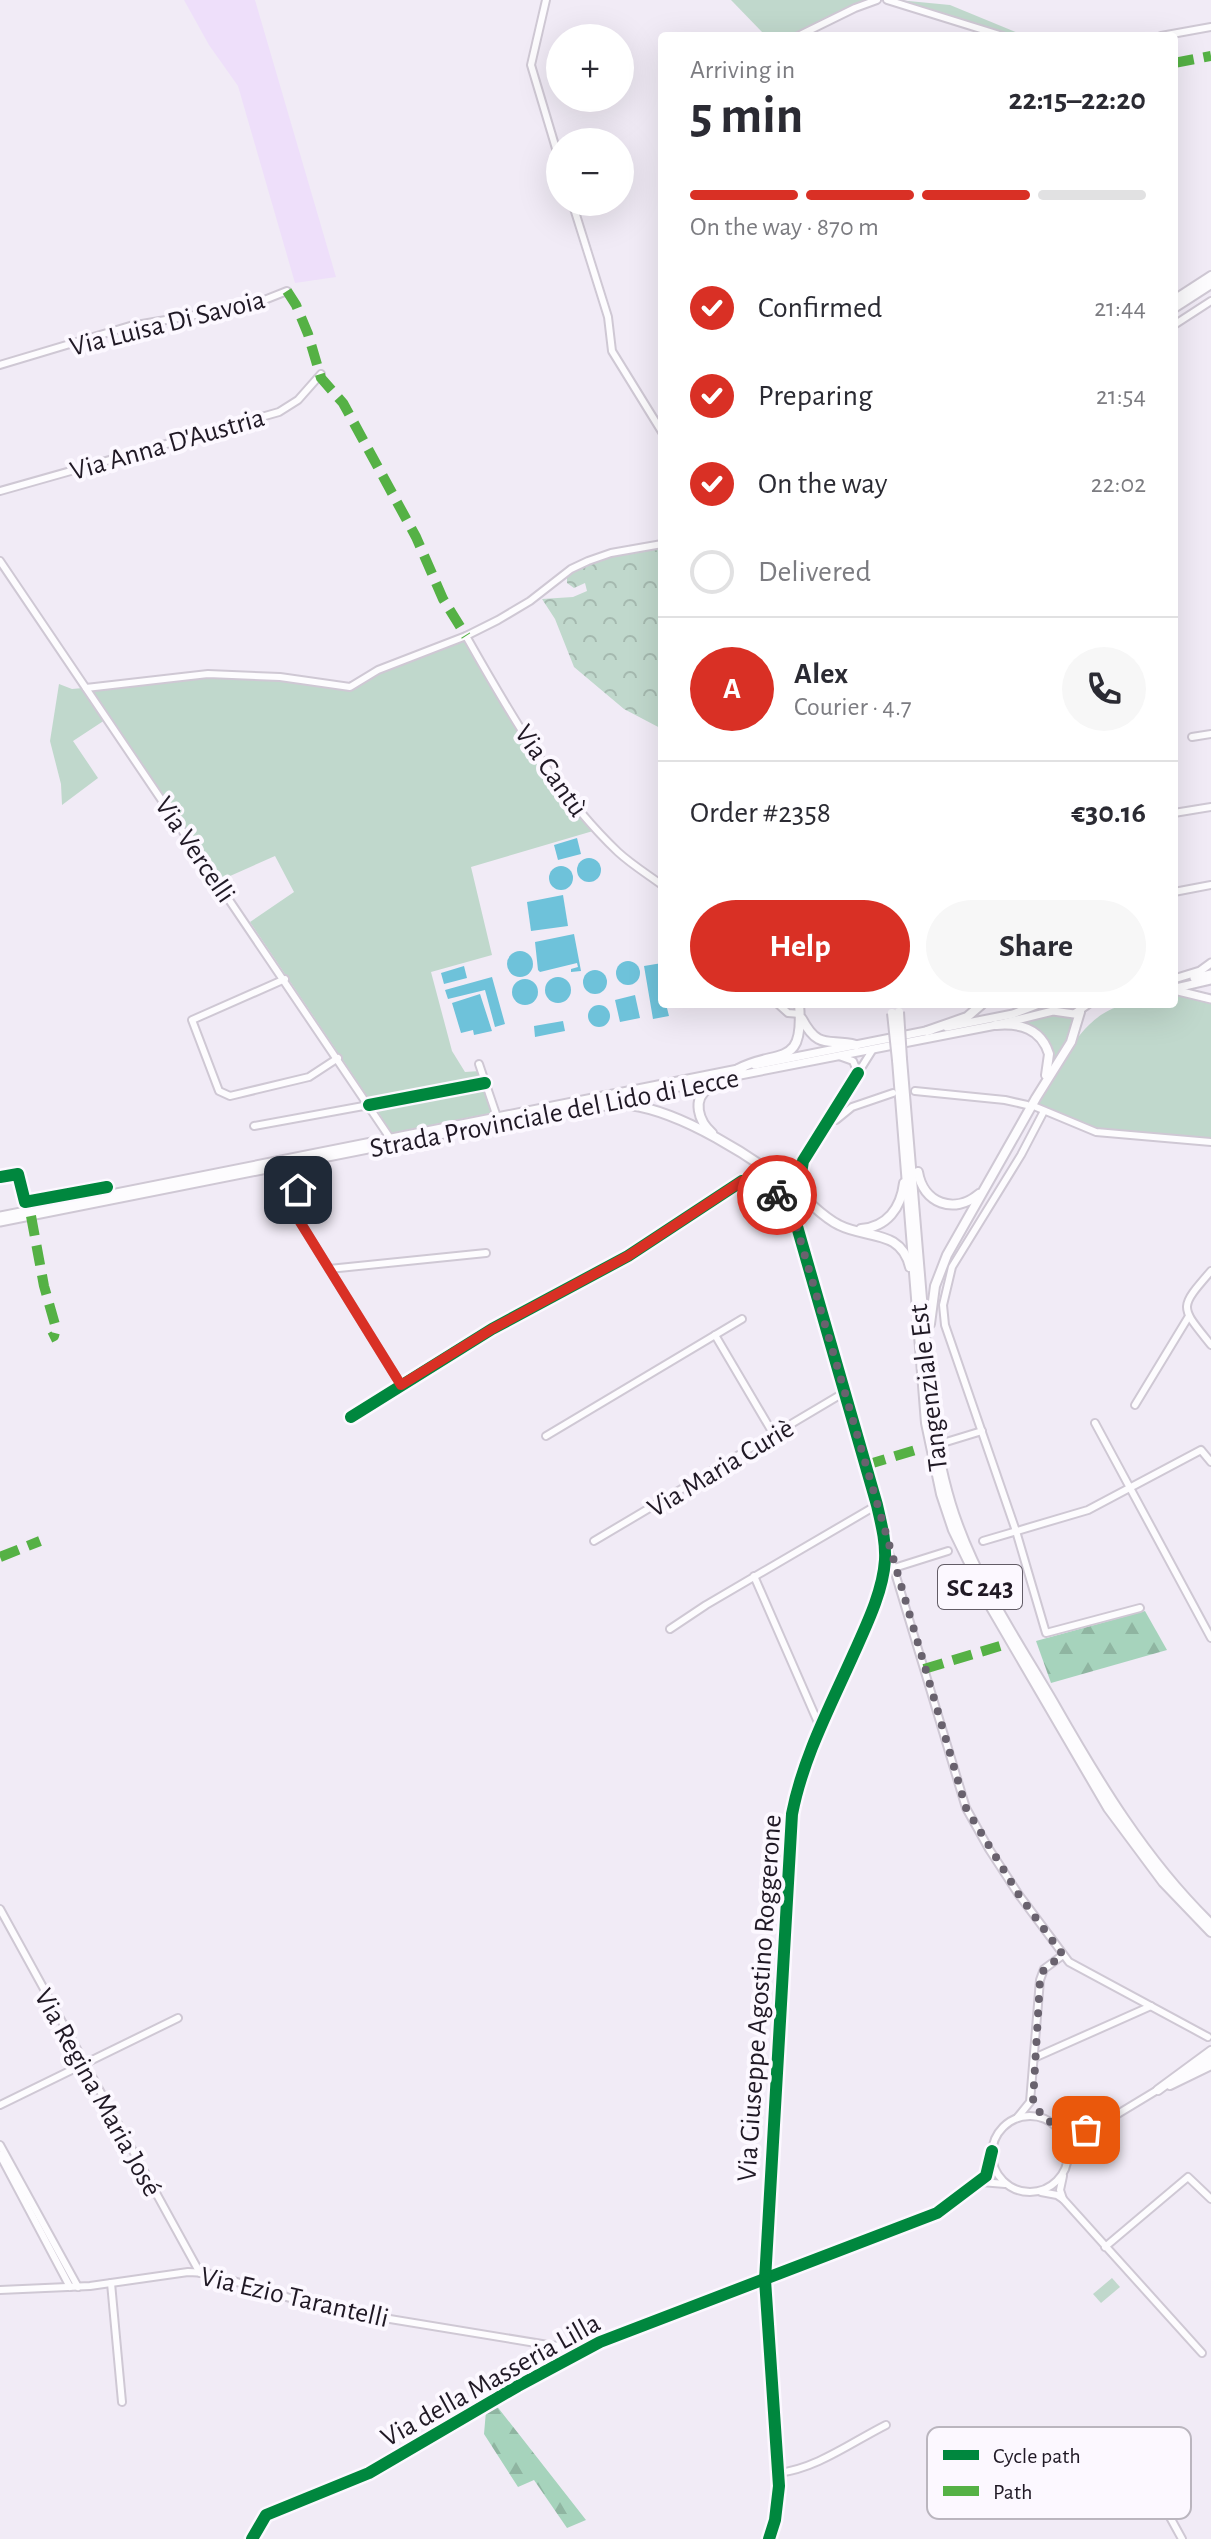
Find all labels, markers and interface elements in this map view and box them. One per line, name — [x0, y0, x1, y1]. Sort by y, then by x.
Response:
map controls — [546, 24, 634, 216]
button: + — [546, 24, 634, 112]
text: Arriving in — [690, 57, 795, 83]
text: 22:15–22:20 — [1008, 85, 1146, 115]
text: 5 min — [690, 90, 803, 142]
button: − — [546, 128, 634, 216]
text: On the way · 870 m — [690, 214, 879, 240]
street label: Via Luisa Di Savoia — [67, 286, 268, 362]
icon: check — [690, 286, 734, 330]
text: Confirmed — [758, 293, 882, 323]
text: 21:44 — [1094, 295, 1146, 321]
icon: check — [690, 374, 734, 418]
text: Preparing — [758, 381, 873, 411]
text: 21:54 — [1096, 383, 1146, 409]
street label: Via Anna D'Austria — [67, 404, 268, 486]
icon: check — [690, 462, 734, 506]
text: On the way — [758, 469, 887, 499]
text: 22:02 — [1091, 471, 1146, 497]
text: Delivered — [758, 557, 871, 587]
button: phone — [1062, 647, 1146, 731]
text: Alex — [794, 659, 848, 689]
text: A — [723, 674, 741, 704]
text: Courier · 4.7 — [794, 694, 912, 720]
street label: Via Cantù — [509, 720, 592, 822]
street label: Via Vercelli — [149, 792, 240, 908]
text: Order #2358 — [690, 798, 831, 828]
text: €30.16 — [1071, 798, 1146, 828]
button: Help — [690, 900, 910, 992]
button: Share — [926, 900, 1146, 992]
street label: Strada Provinciale del Lido di Lecce — [368, 1064, 741, 1164]
courier — [737, 1155, 817, 1235]
pin — [264, 1156, 332, 1224]
icon: home — [276, 1168, 320, 1212]
icon: bike — [755, 1173, 799, 1217]
street label: Tangenziale Est — [905, 1302, 953, 1473]
street label: Via Maria Curiè — [643, 1414, 799, 1523]
road number: SC 243 — [938, 1565, 1022, 1609]
street label: Via Giuseppe Agostino Roggerone — [733, 1814, 787, 2183]
street label: Via Regina Maria José — [29, 1984, 166, 2202]
pin — [1052, 2096, 1120, 2164]
icon: bag — [1064, 2108, 1108, 2152]
street label: Via Ezio Tarantelli — [198, 2263, 391, 2333]
street label: Via della Masseria Lilla — [377, 2309, 605, 2453]
legend — [927, 2427, 1191, 2519]
text: Cycle path — [993, 2445, 1081, 2467]
text: Path — [993, 2481, 1033, 2503]

